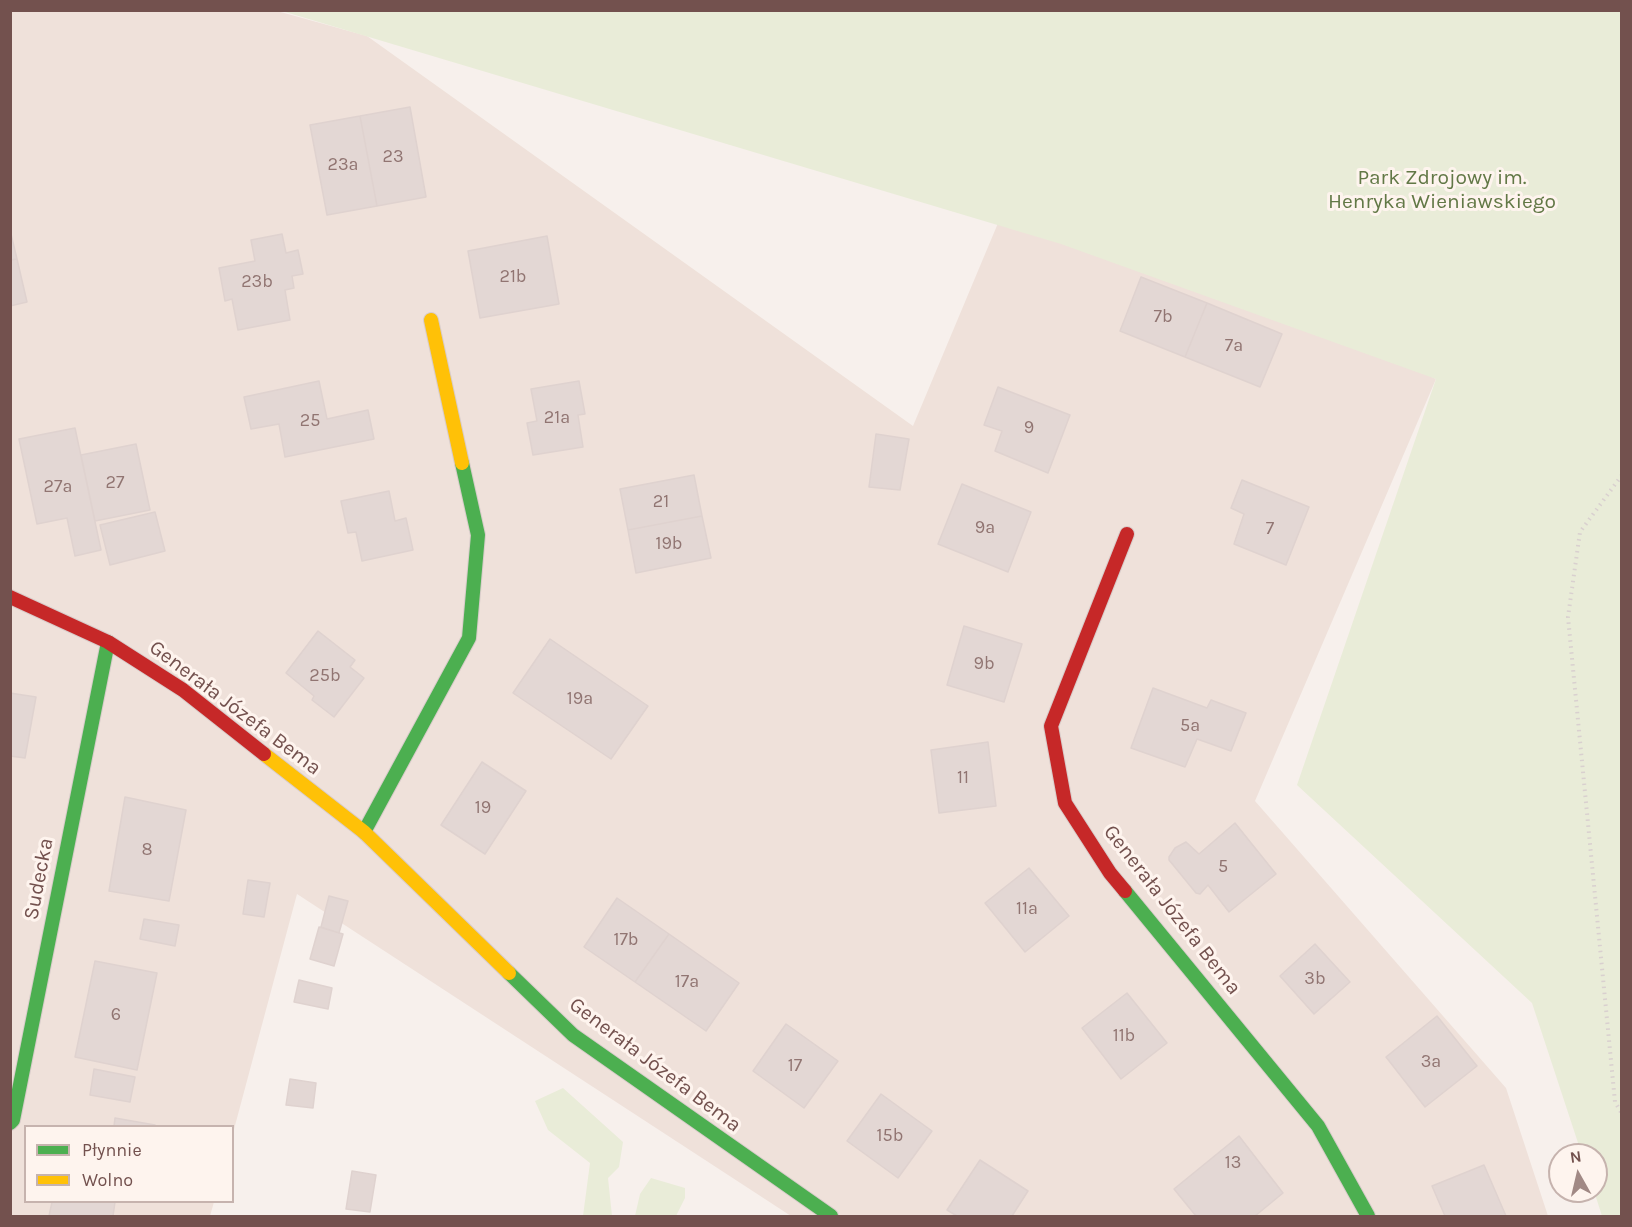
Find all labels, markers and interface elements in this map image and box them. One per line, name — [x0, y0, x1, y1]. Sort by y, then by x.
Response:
house number: 23 — [382, 146, 404, 168]
house number: 23a — [328, 154, 358, 176]
park label: Park Zdrojowy im. Henryka Wieniawskiego — [1328, 165, 1556, 215]
house number: 21b — [499, 266, 527, 288]
house number: 23b — [241, 271, 273, 293]
house number: 7b — [1153, 306, 1173, 328]
house number: 7a — [1225, 335, 1243, 357]
house number: 21a — [544, 407, 570, 429]
house number: 25 — [300, 410, 320, 432]
house number: 9 — [1024, 417, 1034, 439]
house number: 27 — [106, 472, 124, 494]
house number: 27a — [44, 476, 72, 498]
house number: 21 — [653, 491, 669, 513]
house number: 9a — [975, 517, 995, 539]
house number: 7 — [1266, 518, 1274, 540]
house number: 19b — [655, 533, 683, 555]
street label: Generała Józefa Bema — [144, 635, 326, 781]
house number: 9b — [973, 653, 995, 675]
house number: 25b — [309, 665, 341, 687]
house number: 19a — [567, 688, 593, 710]
house number: 5a — [1180, 715, 1200, 737]
house number: 11 — [957, 767, 969, 789]
house number: 19 — [475, 797, 491, 819]
street label: Generała Józefa Bema — [1098, 820, 1246, 1000]
street label: Sudecka — [19, 836, 59, 922]
house number: 8 — [141, 839, 153, 861]
house number: 5 — [1218, 856, 1228, 878]
house number: 11a — [1016, 898, 1038, 920]
house number: 17b — [613, 929, 639, 951]
house number: 3b — [1304, 968, 1326, 990]
house number: 17a — [675, 971, 699, 993]
street label: Generała Józefa Bema — [564, 992, 746, 1138]
house number: 6 — [111, 1004, 121, 1026]
house number: 11b — [1113, 1025, 1135, 1047]
house number: 3a — [1421, 1051, 1441, 1073]
house number: 17 — [788, 1055, 802, 1077]
legend — [24, 1125, 234, 1203]
house number: 15b — [877, 1125, 903, 1147]
text: Płynnie — [82, 1139, 142, 1161]
north arrow — [1548, 1143, 1608, 1203]
text: N — [1569, 1146, 1583, 1167]
house number: 13 — [1225, 1152, 1241, 1174]
text: Wolno — [82, 1169, 133, 1191]

